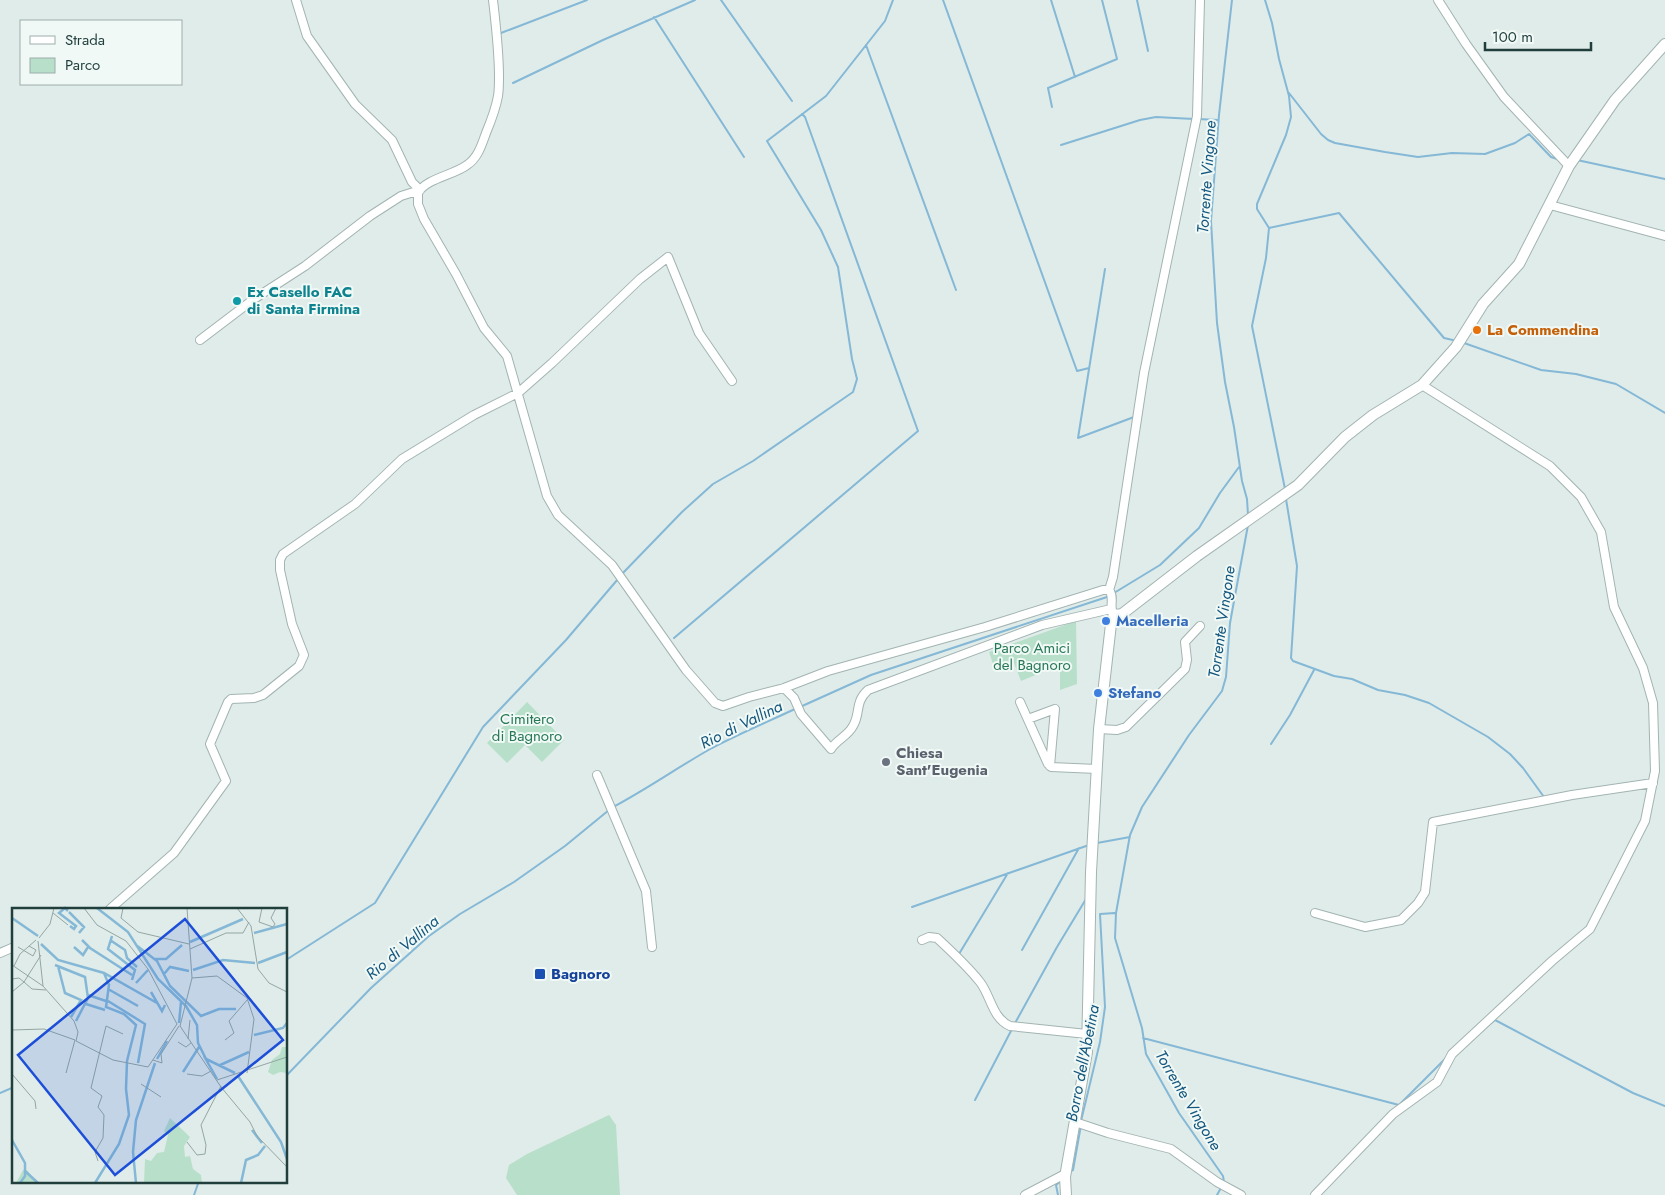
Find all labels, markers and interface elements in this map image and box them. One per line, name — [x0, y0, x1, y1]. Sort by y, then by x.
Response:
legend — [20, 20, 182, 85]
scale bar — [1485, 20, 1591, 52]
text: 100 m — [1492, 26, 1533, 48]
text: Strada — [65, 29, 105, 51]
text: Parco — [65, 54, 100, 76]
water label: Torrente Vingone — [1191, 120, 1222, 234]
place label: Ex Casello FAC di Santa Firmina — [247, 281, 360, 320]
marker: Ex Casello FAC di Santa Firmina — [231, 295, 243, 307]
place label: La Commendina — [1487, 319, 1599, 341]
marker: La Commendina — [1471, 324, 1483, 336]
water label: Torrente Vingone — [1202, 564, 1241, 680]
place label: Macelleria — [1116, 610, 1189, 632]
marker: Macelleria — [1100, 615, 1112, 627]
park label: Parco Amici del Bagnoro — [993, 637, 1071, 676]
place label: Stefano — [1108, 682, 1162, 704]
marker: Stefano — [1092, 687, 1104, 699]
water label: Rio di Vallina — [696, 694, 787, 754]
park label: Cimitero di Bagnoro — [492, 708, 562, 747]
place label: Chiesa Sant'Eugenia — [896, 742, 988, 781]
marker: Chiesa Sant'Eugenia — [880, 756, 892, 768]
inset map — [12, 908, 288, 1182]
water label: Rio di Vallina — [361, 910, 444, 985]
place label: Bagnoro — [551, 963, 611, 985]
marker: Bagnoro — [533, 967, 547, 981]
water label: Borro dell'Abetina — [1060, 1002, 1105, 1124]
water label: Torrente Vingone — [1150, 1046, 1228, 1155]

